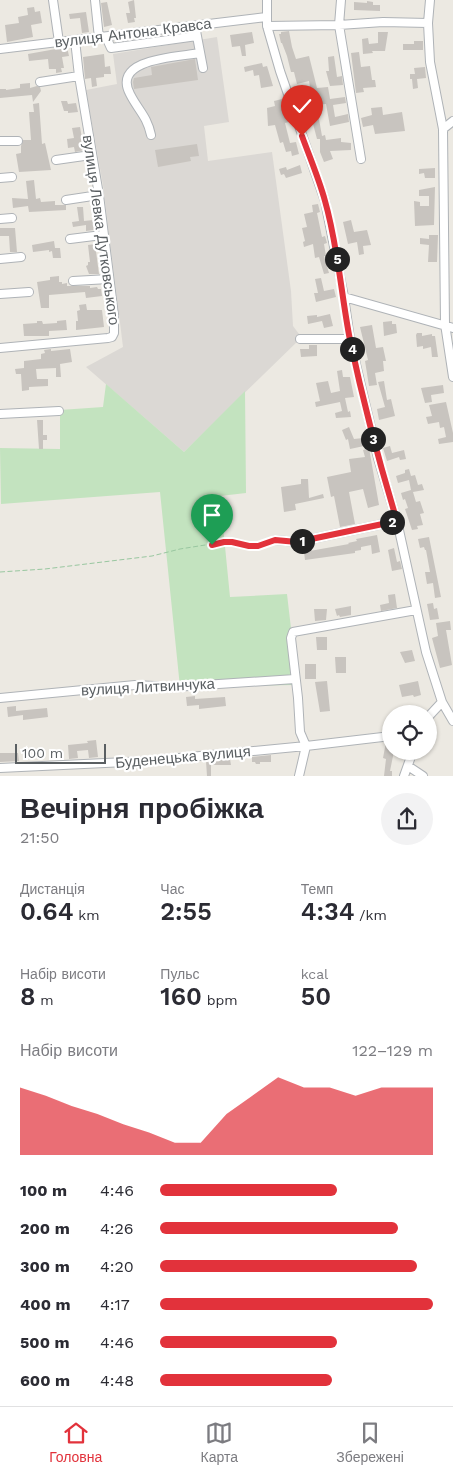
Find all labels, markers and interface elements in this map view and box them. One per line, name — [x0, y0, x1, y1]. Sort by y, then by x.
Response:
street label: вулиця Антона Кравса — [54, 14, 213, 52]
pin — [281, 85, 323, 136]
icon: check — [288, 92, 316, 120]
street label: вулиця Левка Дутковського — [79, 134, 123, 326]
pin: 5 — [324, 246, 350, 272]
text: 5 — [333, 251, 342, 267]
pin: 4 — [340, 336, 364, 362]
text: 4 — [348, 341, 357, 357]
pin: 3 — [360, 426, 386, 452]
text: 3 — [369, 431, 378, 447]
pin — [191, 494, 233, 545]
icon: arrive — [198, 501, 226, 529]
pin: 2 — [380, 510, 404, 534]
text: 2 — [388, 514, 397, 530]
pin: 1 — [290, 528, 314, 554]
text: 1 — [299, 533, 306, 549]
street label: вулиця Литвинчука — [81, 674, 216, 699]
map controls — [382, 705, 437, 760]
button: locate — [382, 705, 437, 760]
scale bar — [15, 741, 106, 764]
street label: Буденецька вулиця — [115, 742, 251, 772]
text: 100 m — [22, 745, 63, 761]
text: Вечірня пробіжка — [20, 792, 264, 825]
button: share — [381, 793, 433, 845]
text: 21:50 — [20, 828, 60, 847]
text: Дистанція — [20, 881, 85, 897]
text: Час — [160, 881, 184, 897]
text: Темп — [301, 881, 333, 897]
text: 0.64 — [20, 897, 73, 926]
text: 2:55 — [160, 897, 212, 926]
text: 4:34 — [301, 897, 355, 926]
text: km — [73, 907, 100, 923]
text: /km — [355, 907, 387, 923]
text: Набір висоти — [20, 966, 106, 982]
text: Пульс — [160, 966, 200, 982]
text: kcal — [301, 966, 328, 982]
text: 8 — [20, 982, 36, 1011]
text: 160 — [160, 982, 202, 1011]
text: 50 — [301, 982, 331, 1011]
text: m — [36, 992, 54, 1008]
text: bpm — [202, 992, 238, 1008]
text: Набір висоти — [20, 1041, 118, 1060]
text: 122–129 m — [352, 1041, 433, 1060]
text: 100 m — [20, 1181, 67, 1200]
text: 4:46 — [100, 1181, 134, 1200]
text: 200 m — [20, 1219, 70, 1238]
text: 4:26 — [100, 1219, 134, 1238]
text: 300 m — [20, 1257, 70, 1276]
text: 4:20 — [100, 1257, 134, 1276]
text: 400 m — [20, 1295, 71, 1314]
text: 4:17 — [100, 1295, 130, 1314]
text: 500 m — [20, 1333, 70, 1352]
text: 4:46 — [100, 1333, 134, 1352]
text: 600 m — [20, 1371, 70, 1390]
text: 4:48 — [100, 1371, 134, 1390]
tab: Головна — [49, 1419, 102, 1465]
tab: Карта — [201, 1419, 238, 1465]
tab: Збережені — [336, 1419, 404, 1465]

